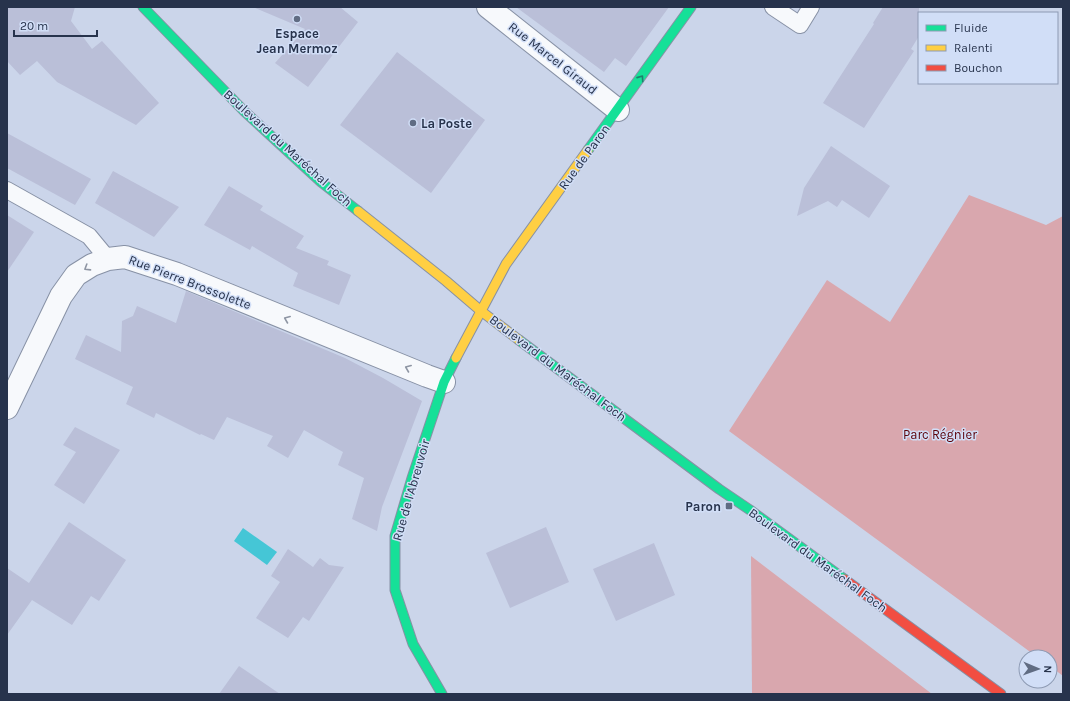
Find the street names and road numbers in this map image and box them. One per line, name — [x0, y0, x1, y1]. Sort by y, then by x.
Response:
street label: Rue Marcel Giraud — [506, 19, 600, 97]
street label: Boulevard du Maréchal Foch — [221, 86, 355, 210]
street label: Rue de Paron — [555, 121, 613, 193]
street label: Rue Pierre Brossolette — [127, 252, 254, 312]
street label: Boulevard du Maréchal Foch — [487, 312, 629, 424]
street label: Rue de l'Abreuvoir — [389, 437, 433, 543]
street label: Boulevard du Maréchal Foch — [746, 505, 890, 615]

